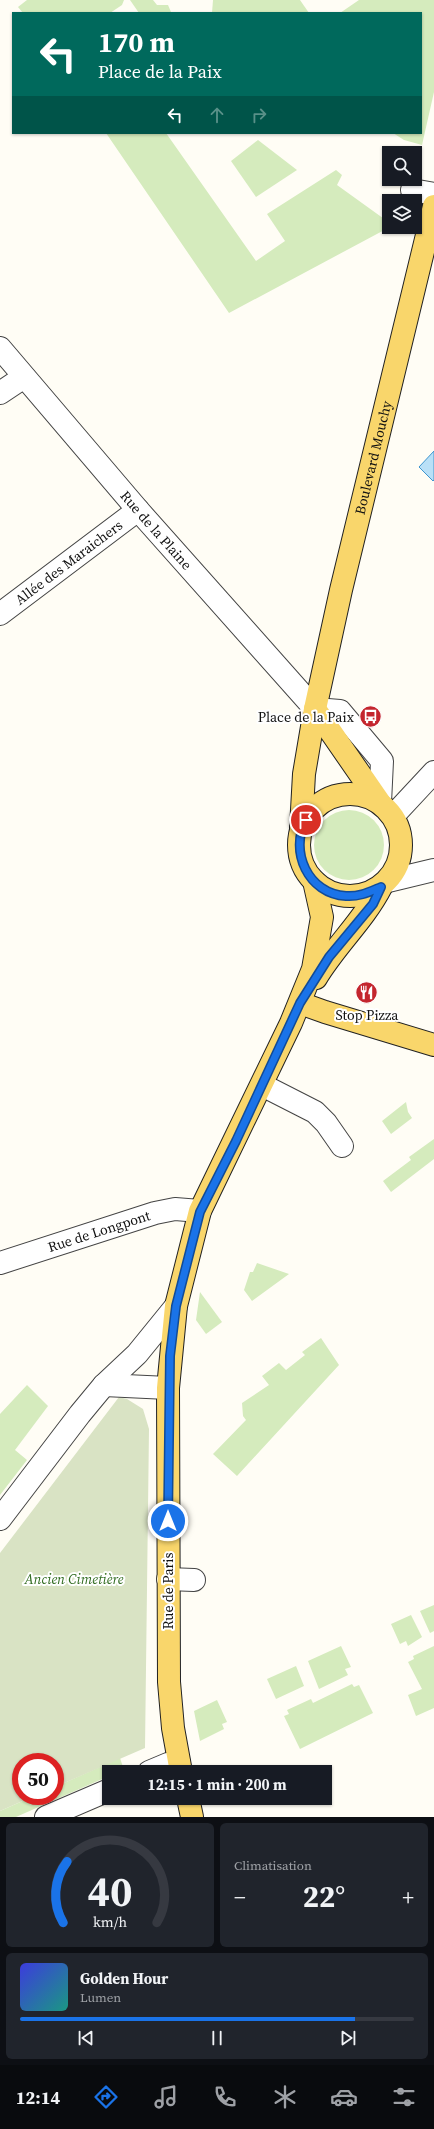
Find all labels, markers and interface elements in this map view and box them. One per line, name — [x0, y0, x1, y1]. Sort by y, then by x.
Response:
text: 170 m — [98, 23, 175, 61]
icon: left — [32, 28, 84, 80]
text: Place de la Paix — [98, 59, 222, 84]
icon: left — [164, 104, 186, 126]
icon: ahead — [206, 104, 228, 126]
icon: right — [248, 104, 270, 126]
map controls — [382, 146, 422, 234]
button: search — [382, 146, 422, 186]
button: layers — [382, 194, 422, 234]
street label: Boulevard Mouchy — [350, 398, 397, 517]
street label: Rue de la Plaine — [116, 486, 197, 574]
street label: Allée des Maraichers — [11, 515, 127, 609]
bus stop icon: Place de la Paix — [357, 704, 383, 730]
place label: Place de la Paix — [258, 707, 355, 727]
pin — [289, 803, 323, 837]
icon: arrive — [295, 809, 317, 831]
restaurant icon: Stop Pizza — [354, 980, 380, 1006]
place label: Stop Pizza — [336, 1005, 399, 1025]
street label: Rue de Longpont — [45, 1205, 153, 1257]
position arrow — [147, 1500, 189, 1542]
street label: Rue de Paris — [158, 1552, 178, 1630]
park label: Ancien Cimetière — [23, 1569, 124, 1589]
speed limit sign: 50 — [12, 1753, 64, 1805]
text: 12:15 · 1 min · 200 m — [148, 1774, 287, 1795]
text: Climatisation — [234, 1857, 312, 1874]
text: 40 — [87, 1863, 133, 1920]
text: 22° — [303, 1876, 345, 1917]
text: − — [234, 1882, 246, 1912]
text: + — [402, 1882, 414, 1912]
text: km/h — [93, 1912, 127, 1932]
text: Golden Hour — [80, 1968, 168, 1989]
text: Lumen — [80, 1989, 121, 2006]
icon: previous — [75, 2027, 97, 2049]
icon: pause — [206, 2027, 228, 2049]
icon: next — [337, 2027, 359, 2049]
icon: directions — [92, 2083, 120, 2111]
icon: music — [152, 2083, 180, 2111]
icon: phone — [211, 2083, 239, 2111]
icon: climate — [271, 2083, 299, 2111]
icon: car — [330, 2083, 358, 2111]
icon: filters — [390, 2083, 418, 2111]
text: 12:14 — [16, 2085, 60, 2110]

